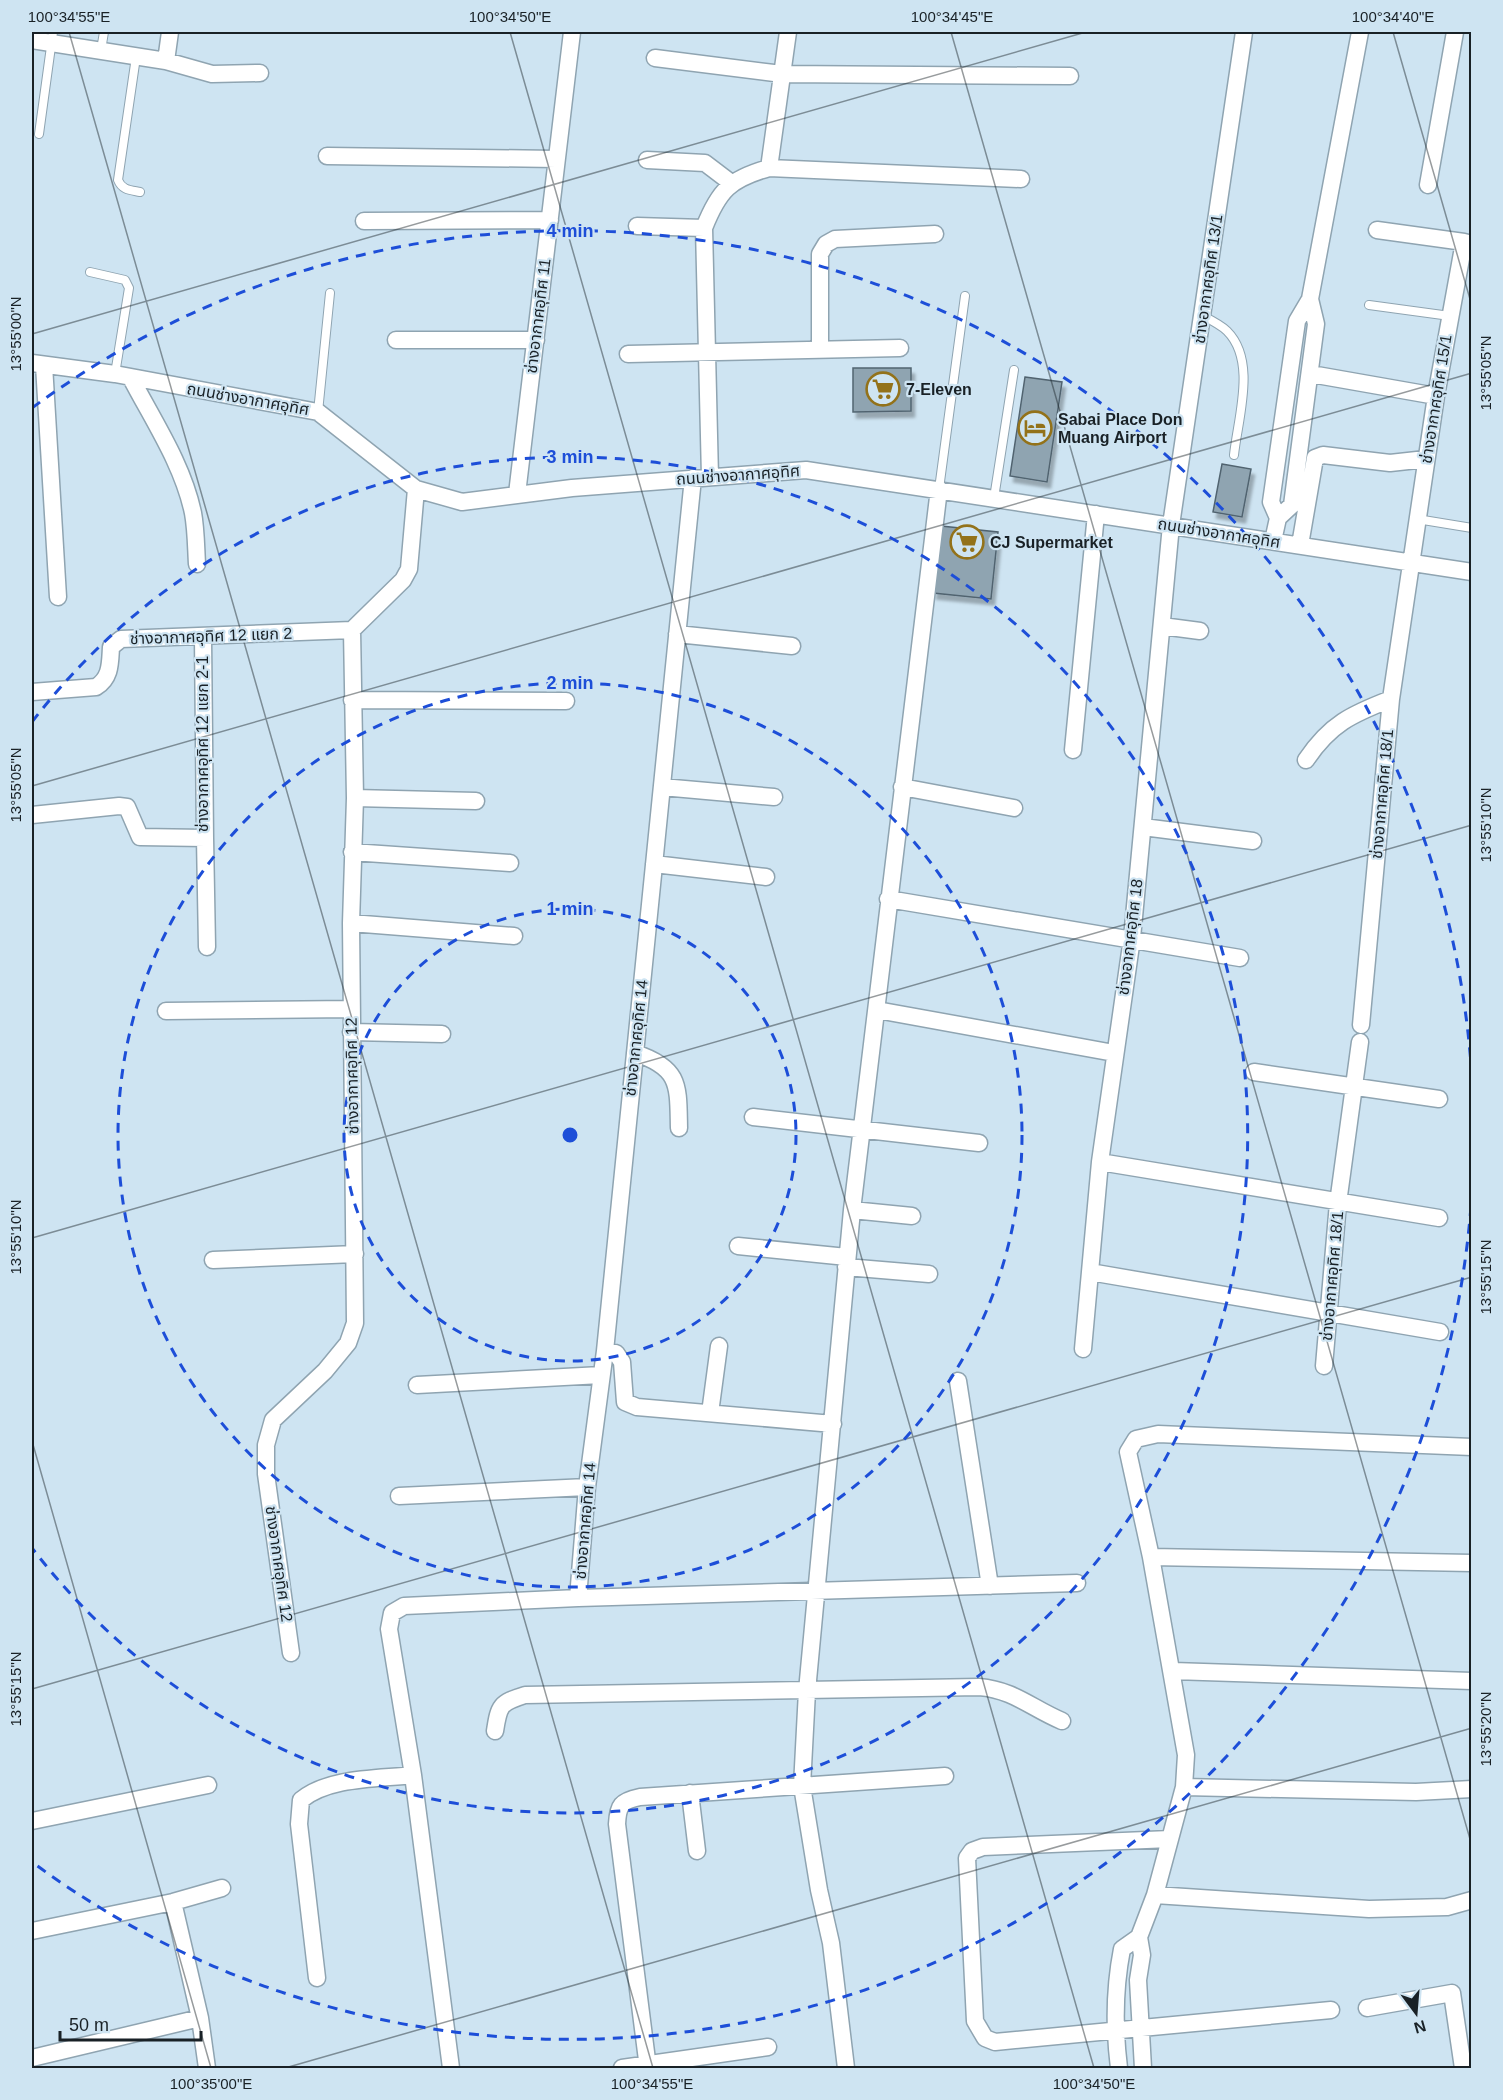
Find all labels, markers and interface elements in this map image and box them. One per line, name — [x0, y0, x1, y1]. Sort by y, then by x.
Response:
text: 100°34'55"E — [28, 8, 110, 25]
text: 100°34'50"E — [469, 8, 551, 25]
text: 100°34'45"E — [911, 8, 993, 25]
text: 100°34'40"E — [1352, 8, 1434, 25]
street label: ช่างอากาศอุทิศ 13/1 — [1191, 213, 1226, 345]
text: 4 min — [546, 221, 594, 241]
street label: ช่างอากาศอุทิศ 11 — [523, 257, 554, 375]
text: 13°55'00"N — [7, 296, 24, 372]
street label: ช่างอากาศอุทิศ 15/1 — [1417, 333, 1456, 465]
text: 13°55'05"N — [1477, 335, 1494, 411]
supermarket icon: 7-Eleven — [865, 371, 901, 407]
street label: ถนนช่างอากาศอุทิศ — [185, 380, 311, 419]
place label: 7-Eleven — [906, 381, 972, 398]
hotel icon: Sabai Place Don Muang Airport — [1017, 410, 1053, 446]
place label: Sabai Place Don Muang Airport — [1058, 411, 1183, 446]
text: 3 min — [546, 447, 594, 467]
street label: ถนนช่างอากาศอุทิศ — [676, 462, 800, 489]
street label: ถนนช่างอากาศอุทิศ — [1156, 515, 1282, 552]
supermarket icon: CJ Supermarket — [949, 524, 985, 560]
place label: CJ Supermarket — [990, 534, 1113, 551]
street label: ช่างอากาศอุทิศ 12 แยก 2 — [130, 625, 293, 648]
street label: ช่างอากาศอุทิศ 12 แยก 2-1 — [194, 656, 212, 832]
text: 2 min — [546, 673, 594, 693]
street label: ช่างอากาศอุทิศ 18/1 — [1368, 728, 1397, 860]
text: 13°55'05"N — [7, 747, 24, 823]
text: 13°55'10"N — [1477, 787, 1494, 863]
street label: ช่างอากาศอุทิศ 18 — [1114, 878, 1147, 996]
text: 1 min — [546, 899, 594, 919]
street label: ช่างอากาศอุทิศ 14 — [621, 979, 652, 1097]
street label: ช่างอากาศอุทิศ 12 — [342, 1017, 363, 1135]
centre of rings — [560, 1125, 580, 1145]
text: 13°55'10"N — [7, 1199, 24, 1275]
street label: ช่างอากาศอุทิศ 18/1 — [1318, 1210, 1347, 1342]
text: 13°55'15"N — [1477, 1239, 1494, 1315]
street label: ช่างอากาศอุทิศ 14 — [571, 1462, 600, 1580]
street label: ช่างอากาศอุทิศ 12 — [261, 1505, 296, 1623]
text: 13°55'15"N — [7, 1651, 24, 1727]
text: 13°55'20"N — [1477, 1691, 1494, 1767]
north arrow — [1386, 1983, 1446, 2043]
scale bar — [60, 2004, 201, 2042]
text: 50 m — [69, 2015, 109, 2035]
text: N — [1412, 2017, 1428, 2037]
text: 100°35'00"E — [170, 2075, 252, 2092]
text: 100°34'55"E — [611, 2075, 693, 2092]
text: 100°34'50"E — [1053, 2075, 1135, 2092]

